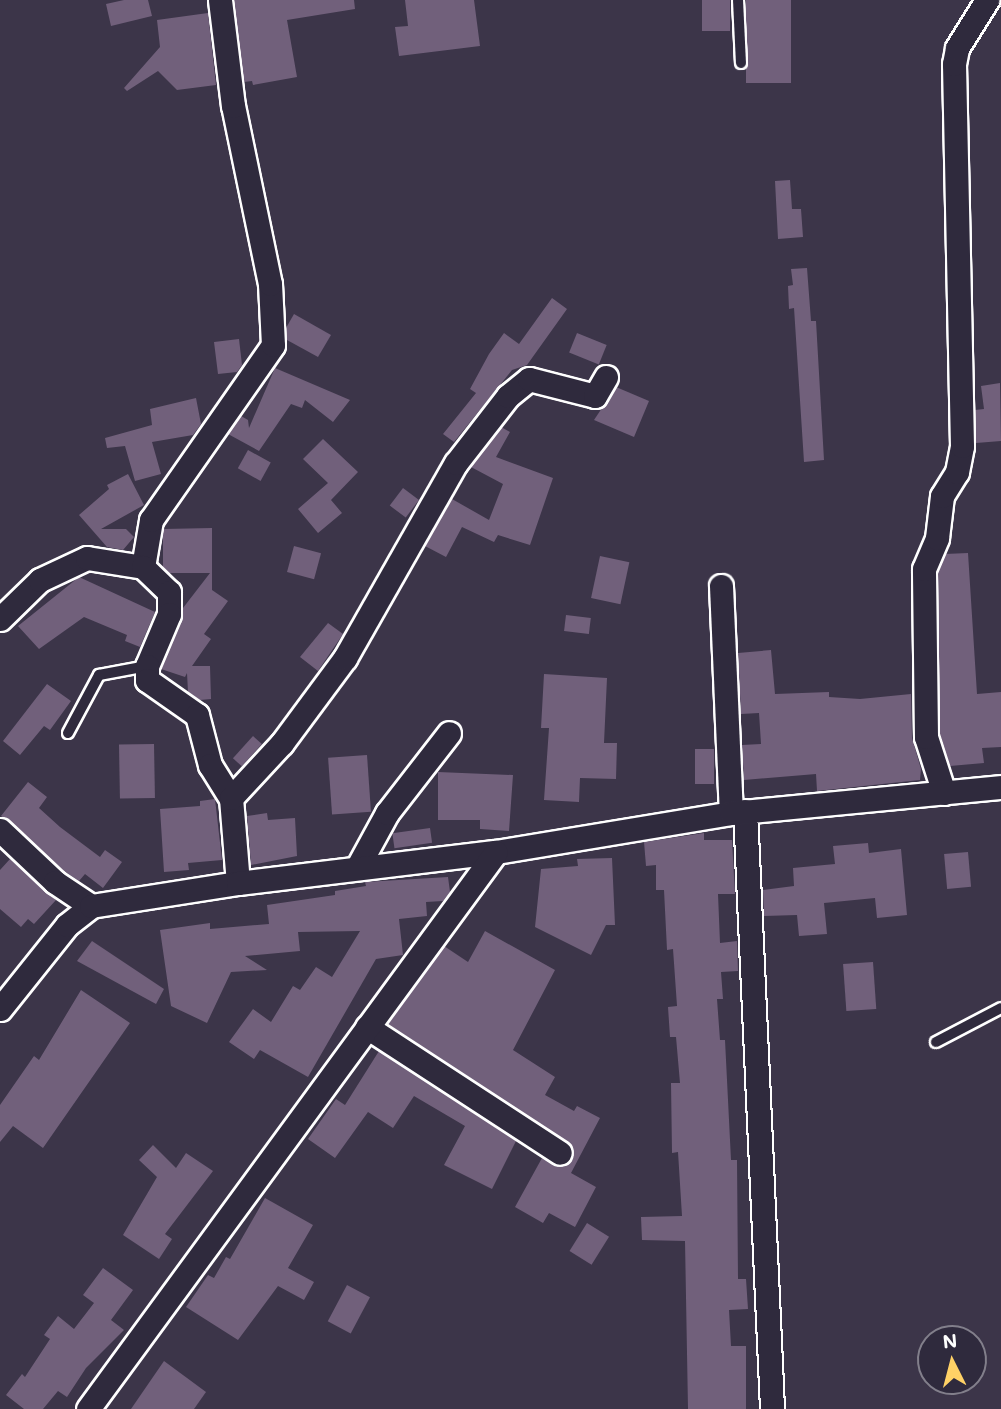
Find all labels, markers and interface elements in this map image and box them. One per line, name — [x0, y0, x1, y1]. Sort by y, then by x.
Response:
north arrow — [917, 1325, 987, 1395]
text: N — [941, 1327, 958, 1354]

